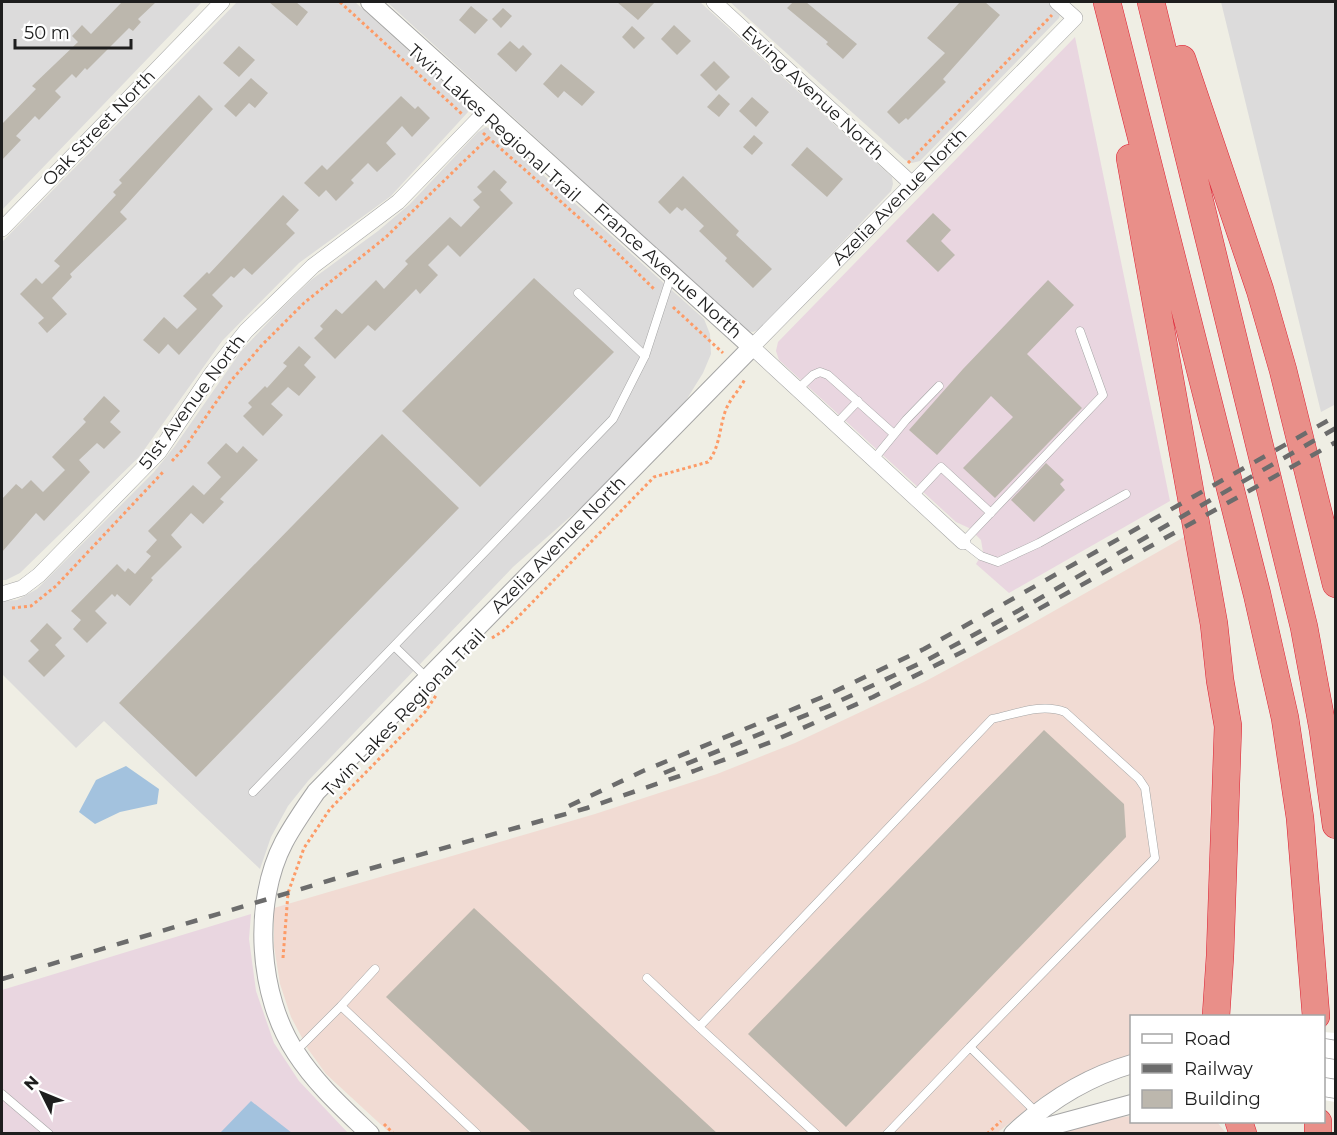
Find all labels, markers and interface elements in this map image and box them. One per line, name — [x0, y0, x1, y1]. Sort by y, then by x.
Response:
scale bar — [15, 12, 130, 50]
street label: Ewing Avenue North — [737, 21, 889, 165]
text: 50 m — [24, 22, 70, 44]
street label: Twin Lakes Regional Trail — [403, 40, 585, 206]
street label: Oak Street North — [38, 65, 160, 191]
street label: Azelia Avenue North — [827, 123, 972, 270]
street label: France Avenue North — [589, 199, 747, 343]
street label: 51st Avenue North — [134, 330, 250, 474]
street label: Azelia Avenue North — [486, 471, 630, 618]
street label: Twin Lakes Regional Trail — [318, 625, 490, 801]
legend — [1130, 1015, 1325, 1123]
text: Road — [1184, 1028, 1231, 1050]
text: Railway — [1184, 1058, 1253, 1080]
north arrow — [12, 1063, 72, 1123]
text: N — [20, 1072, 43, 1094]
text: Building — [1184, 1088, 1261, 1110]

